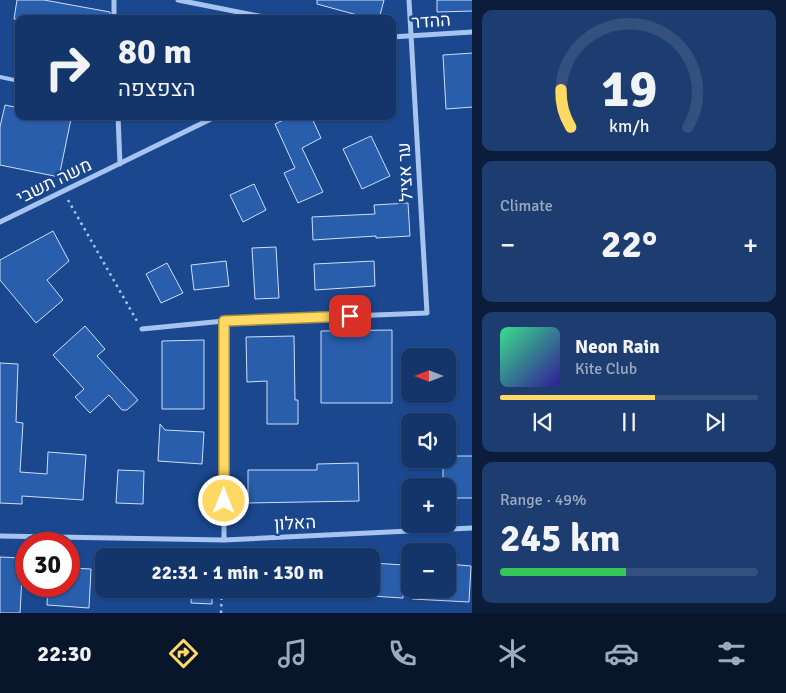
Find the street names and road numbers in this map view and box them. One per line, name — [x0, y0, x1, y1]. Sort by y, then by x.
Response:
street label: ההדר — [411, 9, 451, 33]
street label: ער אציל — [392, 142, 418, 202]
street label: משה תשבי — [13, 153, 95, 209]
street label: האלון — [274, 511, 316, 535]

